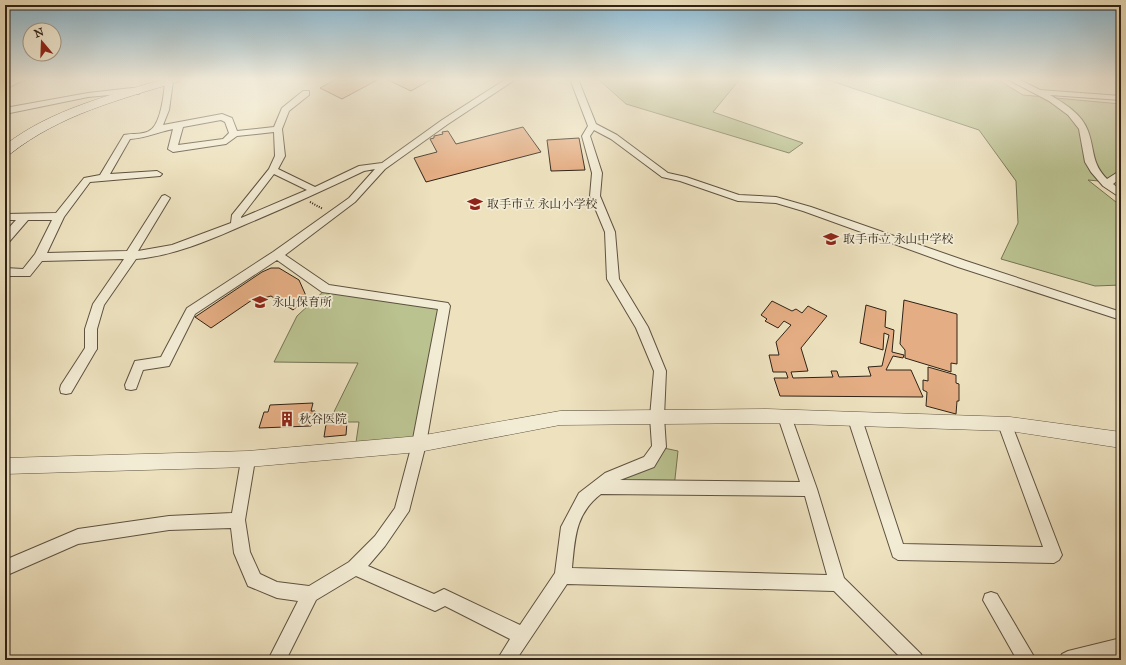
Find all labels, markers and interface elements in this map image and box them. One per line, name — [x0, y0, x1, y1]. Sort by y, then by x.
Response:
north arrow — [22, 22, 62, 62]
text: N — [32, 25, 46, 41]
school or university icon: 取手市立 永山小学校 — [466, 195, 484, 213]
place label: 取手市立 永山小学校 — [487, 197, 598, 211]
school or university icon: 取手市立 永山中学校 — [822, 230, 840, 248]
place label: 取手市立 永山中学校 — [843, 232, 954, 246]
school or university icon: 永山保育所 — [251, 293, 269, 311]
place label: 永山保育所 — [272, 295, 332, 309]
building icon: 秋谷医院 — [278, 410, 296, 428]
place label: 秋谷医院 — [299, 412, 347, 426]

